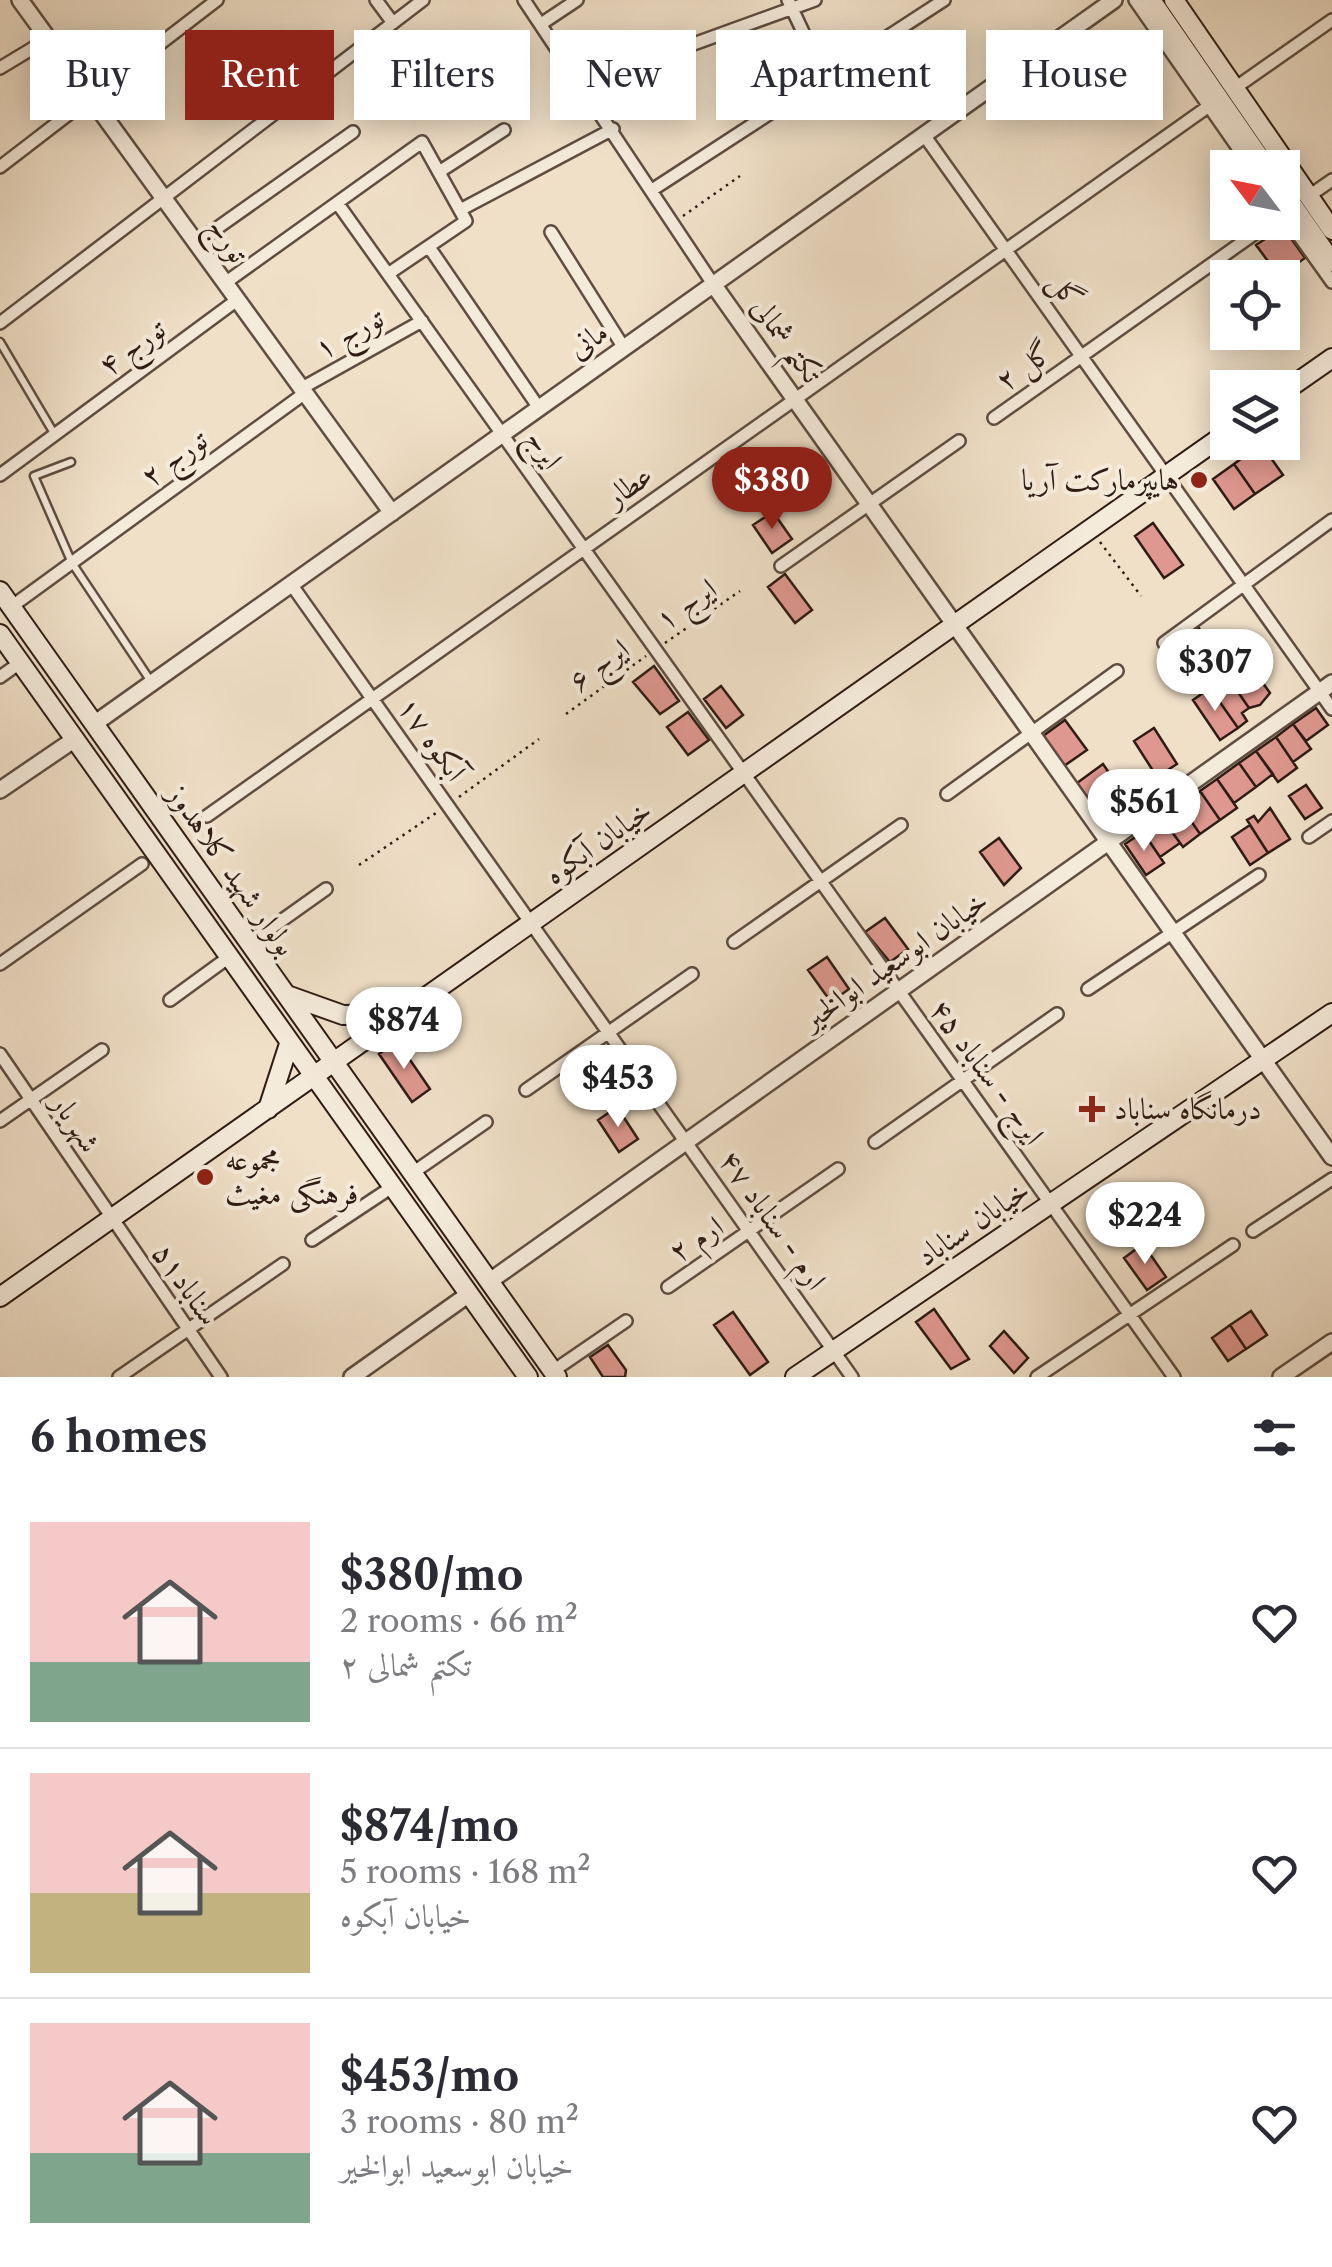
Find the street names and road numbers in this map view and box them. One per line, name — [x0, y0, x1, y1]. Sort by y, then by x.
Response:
street label: تورج — [193, 209, 258, 275]
street label: گل — [1039, 264, 1092, 317]
street label: تکتم شمالی — [735, 289, 831, 397]
street label: تورج ۱ — [308, 298, 394, 374]
street label: تورج ۴ — [91, 310, 177, 390]
street label: مانی — [560, 313, 615, 366]
street label: گل ۲ — [988, 333, 1061, 401]
street label: تورج ۲ — [133, 421, 219, 501]
street label: ایرج — [511, 421, 571, 481]
street label: عطار — [595, 456, 660, 517]
street label: ایرج ۱ — [648, 570, 728, 644]
street label: ایرج ۶ — [561, 630, 641, 705]
street label: آبکوه ۱۷ — [389, 689, 477, 791]
street label: بولوار شهید کلاهدوز — [157, 774, 305, 963]
street label: خیابان آبکوه — [537, 791, 659, 893]
street label: خیابان ابوسعید ابوالخیر — [792, 882, 996, 1040]
street label: ایرج - سناباد ۴۵ — [916, 992, 1053, 1156]
street label: شهریار — [41, 1084, 109, 1160]
street label: ارم - سناباد ۴۷ — [705, 1143, 835, 1301]
street label: خیابان سناباد — [909, 1171, 1036, 1274]
street label: ارم ۲ — [661, 1207, 734, 1276]
street label: سناباد۵۱ — [145, 1235, 228, 1332]

